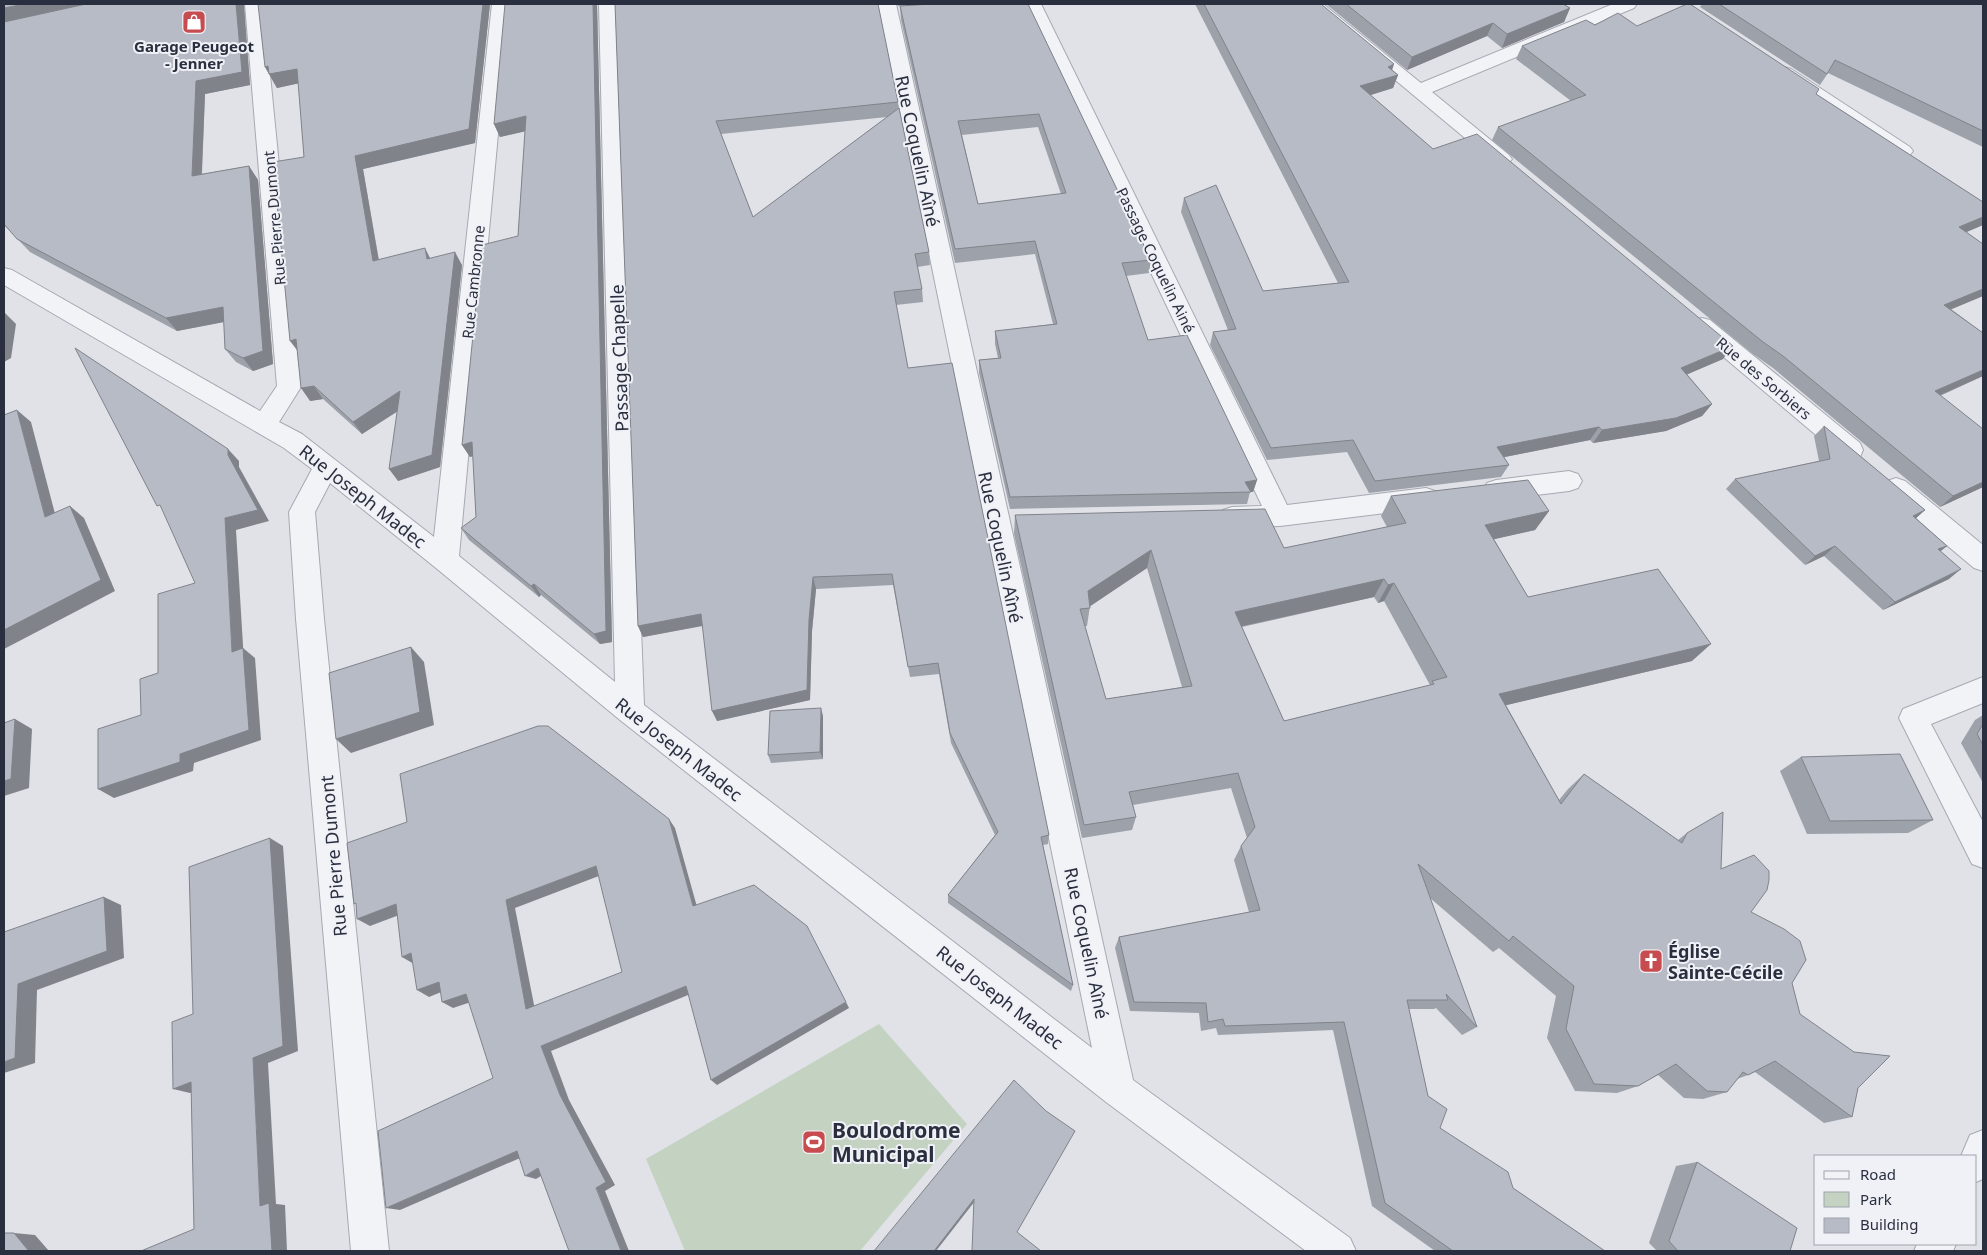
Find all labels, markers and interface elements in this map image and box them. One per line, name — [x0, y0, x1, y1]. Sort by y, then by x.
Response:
shop icon: Garage Peugeot - Jenner — [181, 9, 207, 35]
place label: Garage Peugeot - Jenner — [134, 36, 254, 73]
street label: Rue Coquelin Aîné — [890, 73, 946, 229]
street label: Rue Pierre Dumont — [258, 149, 290, 286]
street label: Passage Coquelin Ainé — [1112, 184, 1200, 336]
street label: Rue Cambronne — [457, 224, 489, 340]
street label: Passage Chapelle — [604, 284, 634, 432]
street label: Rue des Sorbiers — [1712, 332, 1816, 424]
street label: Rue Joseph Madec — [295, 439, 432, 553]
street label: Rue Coquelin Aîné — [973, 469, 1029, 625]
street label: Rue Joseph Madec — [611, 692, 748, 806]
street label: Rue Pierre Dumont — [314, 774, 352, 938]
street label: Rue Coquelin Aîné — [1059, 865, 1115, 1021]
place label: Église Sainte-Cécile — [1668, 939, 1783, 984]
street label: Rue Joseph Madec — [932, 940, 1069, 1054]
church icon: Église Sainte-Cécile — [1638, 948, 1664, 974]
place label: Boulodrome Municipal — [832, 1116, 961, 1168]
sports icon: Boulodrome Municipal — [801, 1129, 827, 1155]
legend — [1814, 1155, 1977, 1245]
text: Road — [1860, 1164, 1896, 1184]
text: Park — [1860, 1189, 1892, 1209]
text: Building — [1860, 1214, 1918, 1234]

